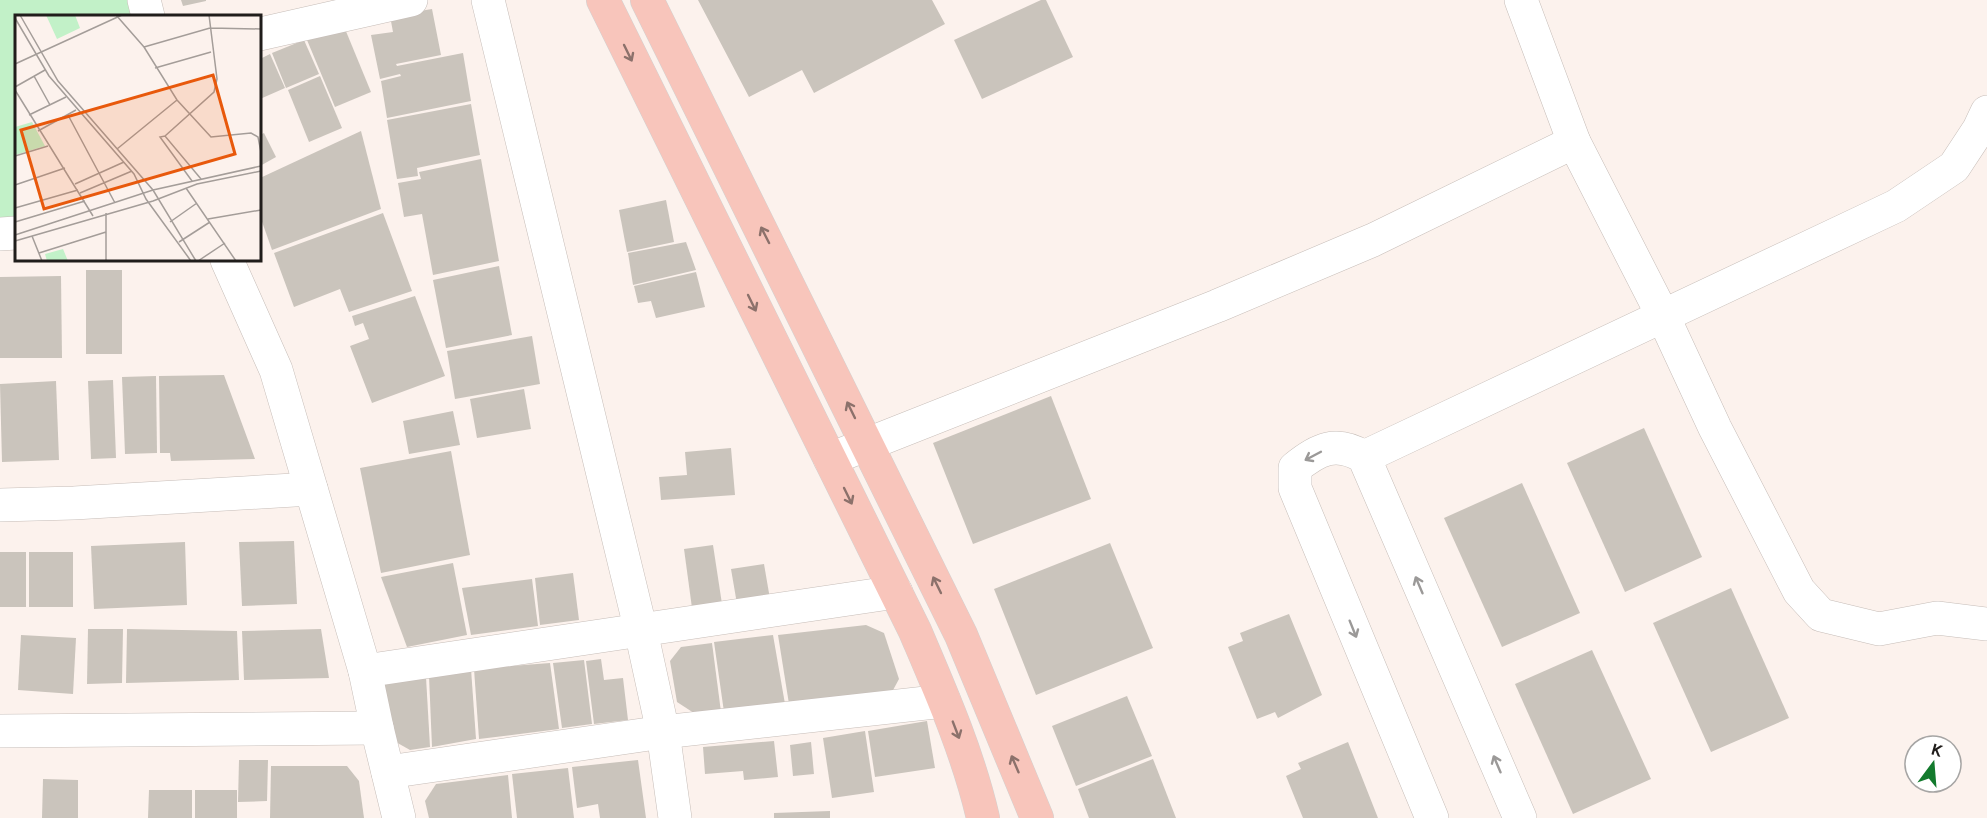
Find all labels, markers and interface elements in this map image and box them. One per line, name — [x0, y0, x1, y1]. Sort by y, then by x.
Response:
inset map — [15, 15, 261, 261]
one-way arrow — [623, 43, 635, 61]
one-way arrow — [758, 227, 770, 245]
one-way arrow — [747, 293, 759, 311]
one-way arrow — [845, 401, 857, 419]
one-way arrow — [1304, 450, 1322, 462]
one-way arrow — [843, 487, 855, 505]
one-way arrow — [931, 577, 942, 595]
one-way arrow — [1413, 577, 1424, 595]
one-way arrow — [1348, 619, 1359, 638]
one-way arrow — [951, 720, 962, 739]
north arrow — [1903, 734, 1963, 794]
text: K — [1929, 739, 1945, 761]
one-way arrow — [1009, 755, 1020, 774]
one-way arrow — [1490, 756, 1502, 774]

